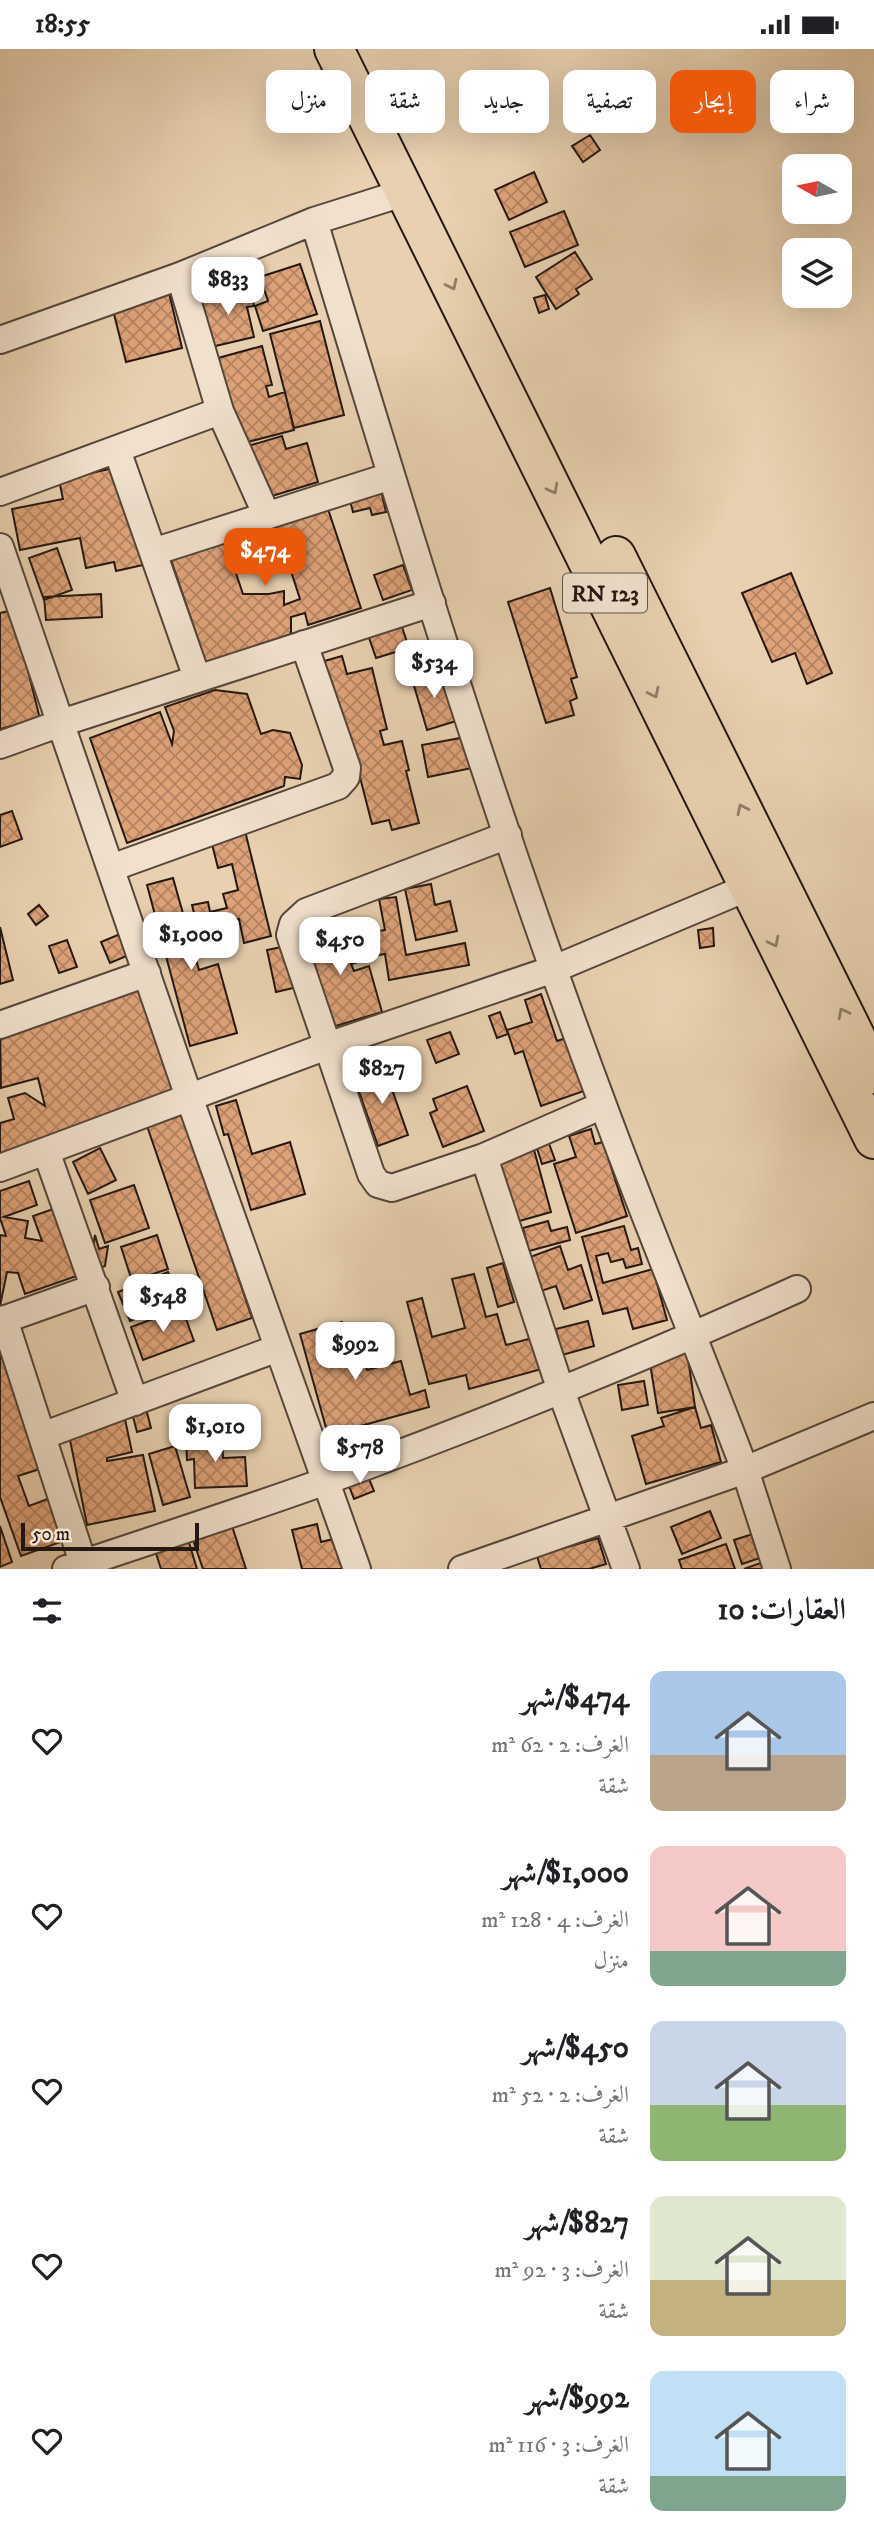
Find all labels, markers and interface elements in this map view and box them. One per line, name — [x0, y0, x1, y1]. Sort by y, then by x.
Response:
text: 18:55 — [35, 8, 90, 41]
chip: منزل — [266, 70, 351, 133]
chip: شقة — [365, 70, 445, 133]
chip: جديد — [459, 70, 549, 133]
chip: تصفية — [563, 70, 656, 133]
chip: إيجار — [670, 70, 756, 133]
chip: شراء — [770, 70, 854, 133]
north arrow — [782, 154, 852, 224]
map controls — [782, 154, 852, 308]
button: layers — [782, 238, 852, 308]
pin: $833 — [187, 257, 269, 317]
text: $833 — [207, 265, 249, 294]
one-way arrow — [444, 278, 458, 290]
one-way arrow — [544, 482, 558, 494]
pin: $474 — [224, 529, 306, 588]
text: $474 — [240, 536, 290, 565]
road number: RN 123 — [563, 573, 647, 613]
pin: $534 — [393, 641, 475, 700]
text: $534 — [411, 648, 457, 677]
one-way arrow — [646, 686, 660, 698]
one-way arrow — [737, 804, 751, 816]
pin: $1,000 — [134, 913, 248, 972]
pin: $450 — [299, 918, 381, 977]
text: $1,000 — [159, 920, 223, 949]
text: $450 — [315, 925, 365, 954]
one-way arrow — [766, 935, 780, 947]
one-way arrow — [838, 1008, 852, 1020]
pin: $827 — [341, 1047, 423, 1106]
text: $827 — [359, 1054, 405, 1083]
pin: $548 — [122, 1275, 204, 1334]
text: $548 — [139, 1282, 187, 1311]
pin: $992 — [314, 1323, 396, 1382]
text: $992 — [332, 1330, 378, 1359]
pin: $1,010 — [158, 1405, 272, 1464]
text: $1,010 — [185, 1412, 245, 1441]
pin: $578 — [319, 1425, 401, 1485]
text: $578 — [336, 1433, 384, 1462]
scale bar — [21, 1520, 200, 1552]
text: 50 m — [32, 1523, 70, 1546]
icon: filters — [28, 1592, 66, 1630]
text: العقارات: 10 — [717, 1592, 846, 1629]
text: $474/شهر — [521, 1680, 629, 1717]
icon: home — [706, 1699, 790, 1783]
icon: heart — [28, 1722, 66, 1760]
text: الغرف: 2 · 62 m² — [491, 1731, 629, 1760]
text: شقة — [599, 1772, 629, 1801]
text: $1,000/شهر — [503, 1855, 629, 1892]
icon: home — [706, 1874, 790, 1958]
icon: heart — [28, 1897, 66, 1935]
text: الغرف: 4 · 128 m² — [481, 1906, 629, 1935]
text: منزل — [594, 1947, 629, 1976]
text: $450/شهر — [522, 2030, 629, 2067]
icon: home — [706, 2049, 790, 2133]
icon: heart — [28, 2072, 66, 2110]
text: الغرف: 2 · 52 m² — [492, 2081, 629, 2110]
text: شقة — [599, 2122, 629, 2151]
text: $827/شهر — [525, 2205, 629, 2242]
icon: home — [706, 2224, 790, 2308]
icon: heart — [28, 2247, 66, 2285]
text: الغرف: 3 · 92 m² — [494, 2256, 629, 2285]
text: شقة — [599, 2297, 629, 2326]
text: $992/شهر — [525, 2380, 629, 2417]
icon: home — [706, 2399, 790, 2483]
icon: heart — [28, 2422, 66, 2460]
text: الغرف: 3 · 116 m² — [488, 2431, 629, 2460]
text: شقة — [599, 2472, 629, 2501]

